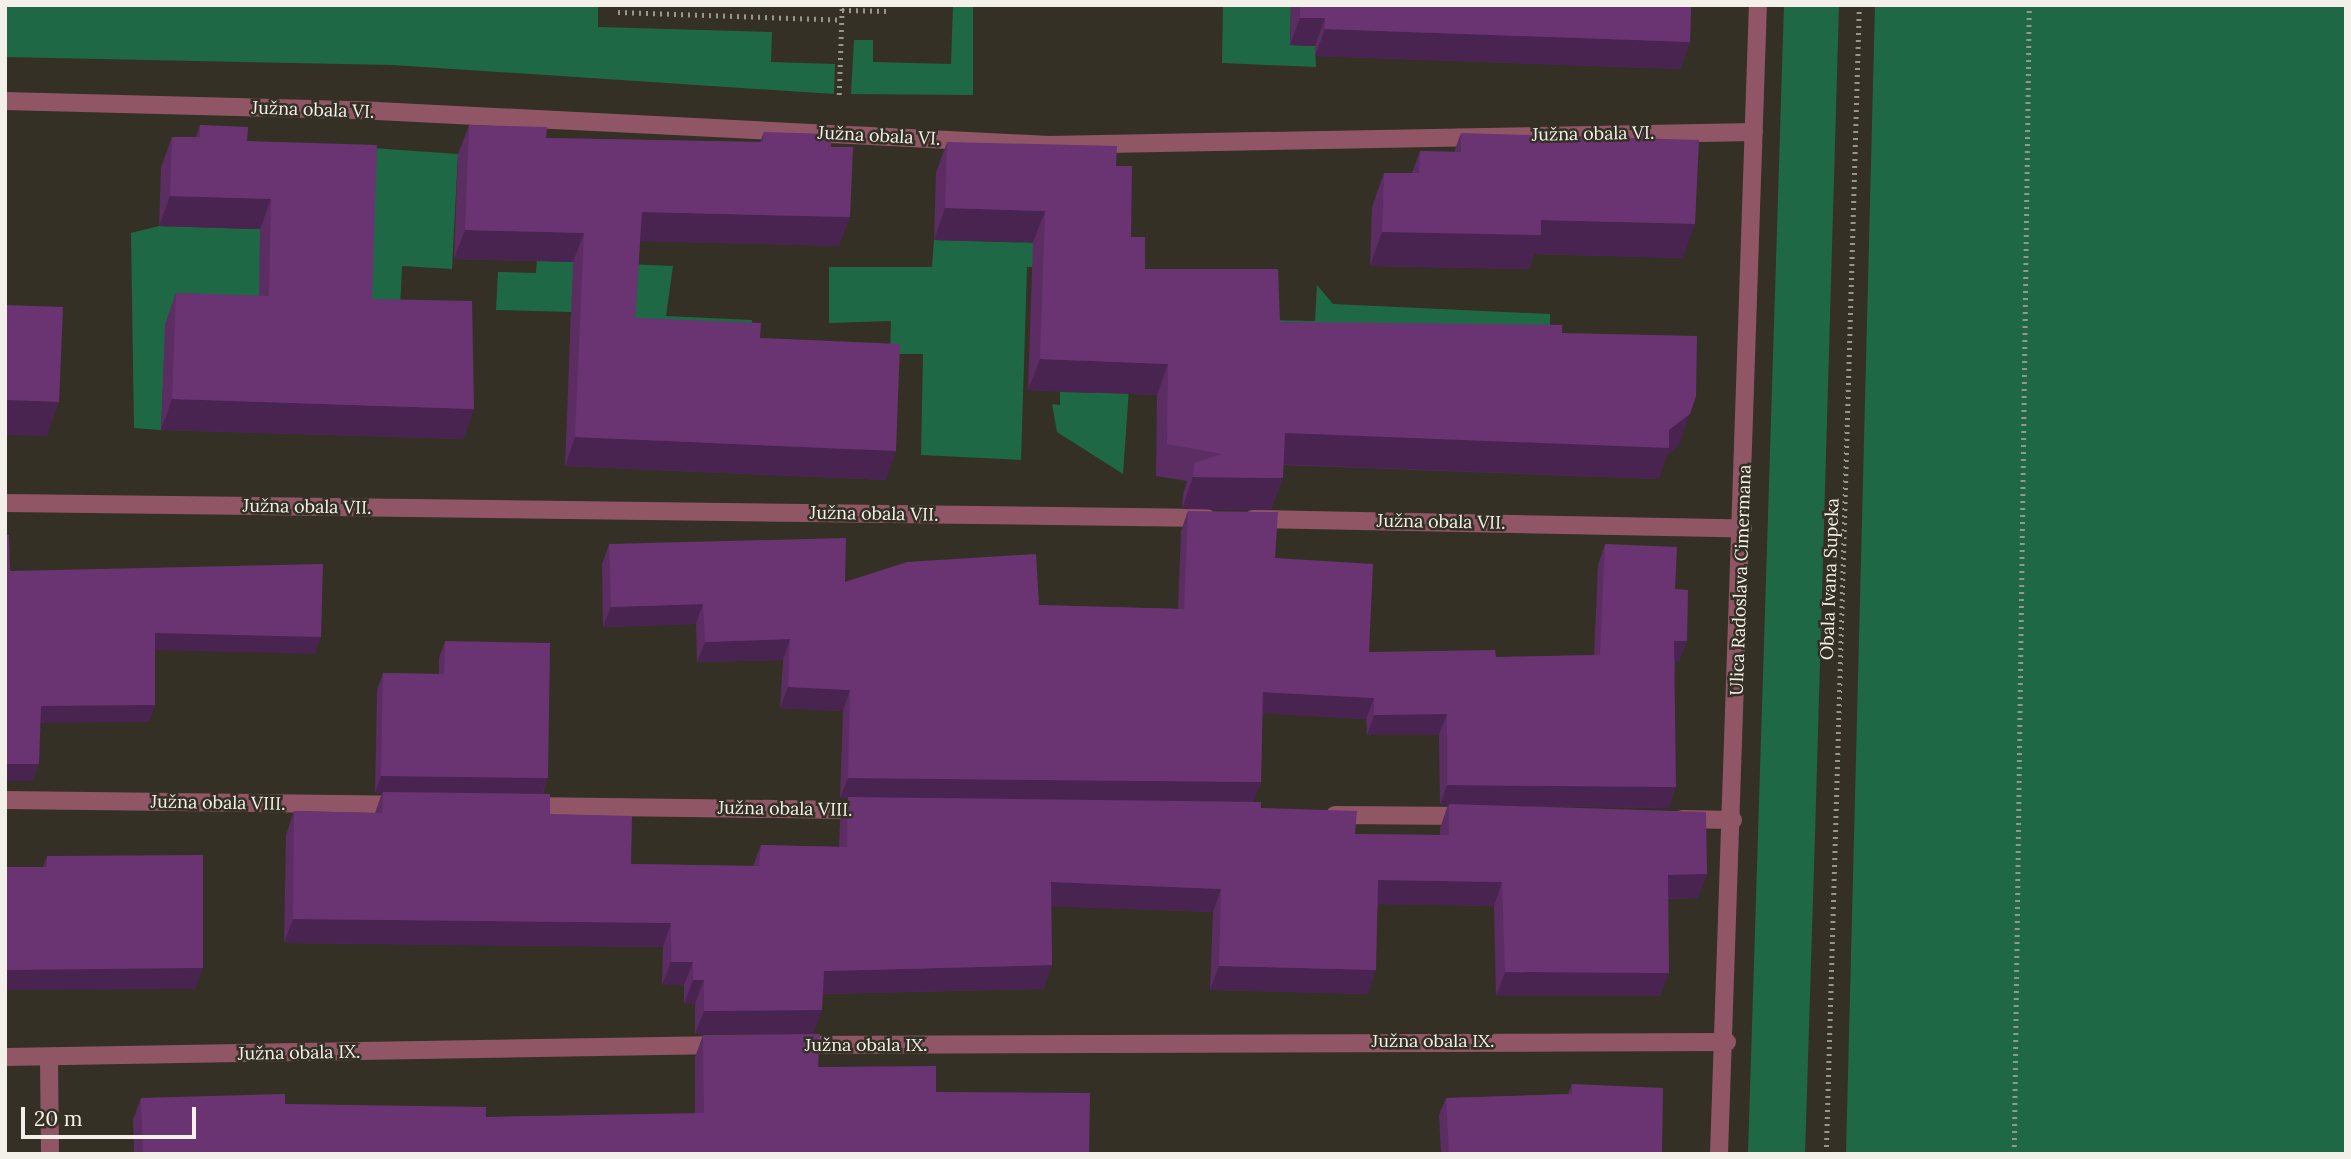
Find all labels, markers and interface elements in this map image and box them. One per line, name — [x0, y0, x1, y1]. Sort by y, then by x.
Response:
street label: Južna obala VI. — [251, 97, 375, 123]
street label: Južna obala VI. — [817, 122, 941, 150]
street label: Južna obala VI. — [1531, 122, 1655, 146]
street label: Ulica Radoslava Cimermana — [1726, 464, 1756, 696]
street label: Južna obala VII. — [242, 495, 372, 519]
street label: Obala Ivana Supeka — [1816, 498, 1844, 660]
street label: Južna obala VII. — [809, 502, 939, 526]
street label: Južna obala VII. — [1376, 510, 1506, 534]
street label: Južna obala VIII. — [150, 791, 286, 815]
street label: Južna obala VIII. — [717, 797, 853, 821]
street label: Južna obala IX. — [1372, 1030, 1494, 1052]
street label: Južna obala IX. — [805, 1034, 927, 1056]
street label: Južna obala IX. — [237, 1041, 361, 1065]
scale bar — [24, 1092, 200, 1136]
text: 20 m — [34, 1105, 83, 1132]

